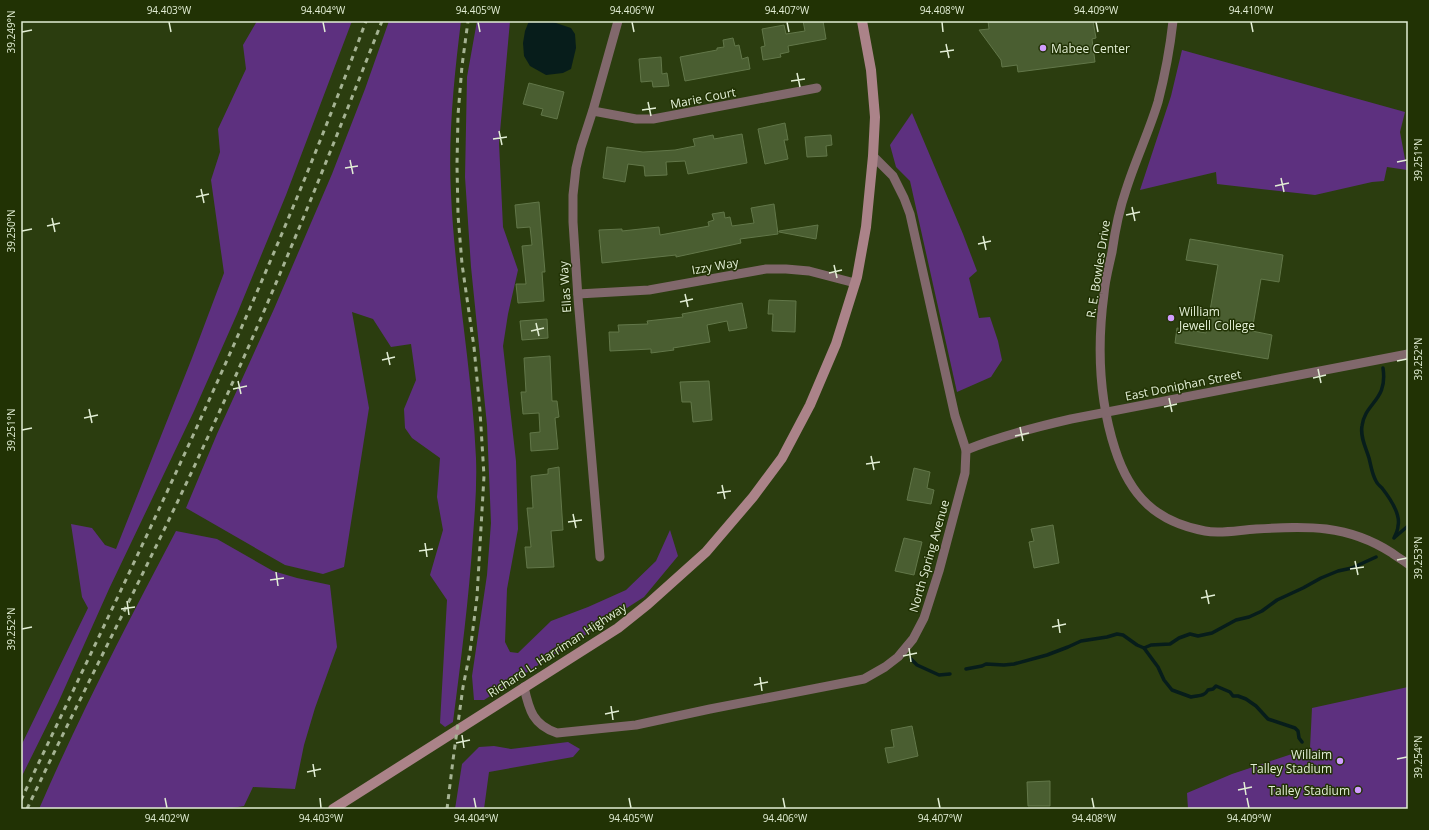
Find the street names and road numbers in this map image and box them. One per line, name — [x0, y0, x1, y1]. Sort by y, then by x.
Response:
street label: Marie Court — [669, 83, 737, 113]
street label: R. E. Bowles Drive — [1082, 219, 1114, 319]
street label: Izzy Way — [690, 253, 741, 278]
street label: Ellas Way — [555, 259, 575, 314]
street label: East Doniphan Street — [1123, 365, 1243, 405]
street label: North Spring Avenue — [905, 497, 953, 614]
street label: Richard L. Harriman Highway — [484, 598, 631, 701]

